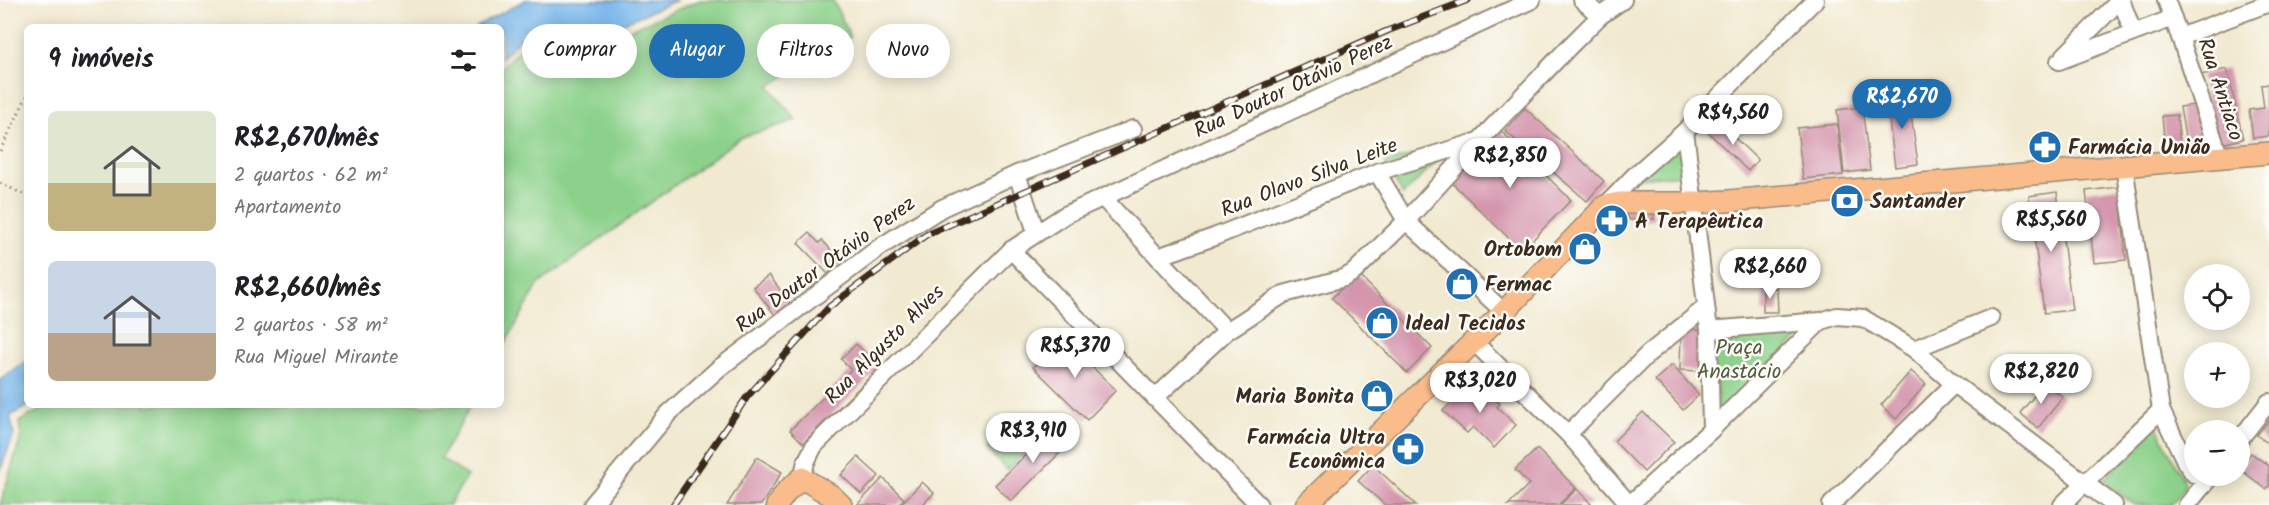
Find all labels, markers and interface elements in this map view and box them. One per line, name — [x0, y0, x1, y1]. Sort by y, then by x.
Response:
chip: Comprar — [522, 24, 637, 78]
chip: Alugar — [649, 24, 745, 78]
chip: Filtros — [757, 24, 854, 78]
chip: Novo — [866, 24, 950, 78]
street label: Rua Doutor Otávio Perez — [1189, 27, 1398, 148]
street label: Rua Antiaco — [2187, 34, 2252, 145]
text: 9 imóveis — [48, 39, 154, 81]
icon: filters — [447, 44, 480, 77]
pin: R$2,670 — [1847, 79, 1957, 130]
text: R$2,670 — [1866, 82, 1938, 114]
pin: R$4,560 — [1678, 95, 1788, 146]
text: R$4,560 — [1697, 98, 1769, 130]
text: R$2,670/mês — [234, 118, 379, 160]
street label: Rua Olavo Silva Leite — [1216, 129, 1403, 227]
pharmacy icon: Farmácia União — [2027, 129, 2063, 165]
place label: Farmácia União — [2068, 132, 2211, 165]
icon: home — [96, 135, 168, 207]
pin: R$2,850 — [1455, 138, 1565, 189]
text: R$2,850 — [1474, 141, 1546, 173]
text: 2 quartos · 62 m² — [234, 160, 388, 192]
bank icon: Santander — [1829, 183, 1865, 219]
place label: Santander — [1870, 186, 1966, 219]
street label: Rua Doutor Otávio Perez — [729, 188, 923, 342]
text: Apartamento — [234, 192, 341, 224]
pin: R$5,560 — [1996, 202, 2106, 253]
pharmacy icon: A Terapêutica — [1594, 203, 1630, 239]
text: R$5,560 — [2016, 205, 2086, 237]
place label: A Terapêutica — [1635, 206, 1764, 239]
shop icon: Ortobom — [1567, 231, 1603, 267]
place label: Ortobom — [1484, 234, 1562, 267]
pin: R$2,660 — [1715, 249, 1825, 300]
text: R$2,660 — [1734, 252, 1806, 284]
map controls — [2184, 264, 2250, 486]
button: locate — [2184, 264, 2250, 330]
shop icon: Fermac — [1444, 266, 1480, 302]
text: R$2,660/mês — [234, 268, 381, 310]
place label: Fermac — [1485, 269, 1552, 302]
street label: Rua Algusto Alves — [817, 277, 953, 413]
icon: home — [96, 285, 168, 357]
shop icon: Ideal Tecidos — [1364, 305, 1400, 341]
place label: Ideal Tecidos — [1405, 308, 1526, 341]
text: 2 quartos · 58 m² — [234, 310, 388, 342]
pin: R$5,370 — [1020, 328, 1130, 379]
text: R$5,370 — [1040, 331, 1110, 363]
park label: Praça Anastácio — [1697, 332, 1781, 389]
text: Rua Miguel Mirante — [234, 342, 398, 374]
button: + — [2184, 342, 2250, 408]
pin: R$2,820 — [1986, 354, 2096, 405]
text: R$2,820 — [2004, 357, 2078, 389]
pin: R$3,020 — [1425, 363, 1535, 414]
text: R$3,020 — [1444, 366, 1516, 398]
shop icon: Maria Bonita — [1359, 378, 1395, 414]
place label: Maria Bonita — [1236, 381, 1354, 414]
pin: R$3,910 — [978, 413, 1088, 464]
text: R$3,910 — [1000, 416, 1066, 448]
button: − — [2184, 420, 2250, 486]
place label: Farmácia Ultra Econômica — [1247, 422, 1385, 479]
pharmacy icon: Farmácia Ultra Econômica — [1390, 431, 1426, 467]

